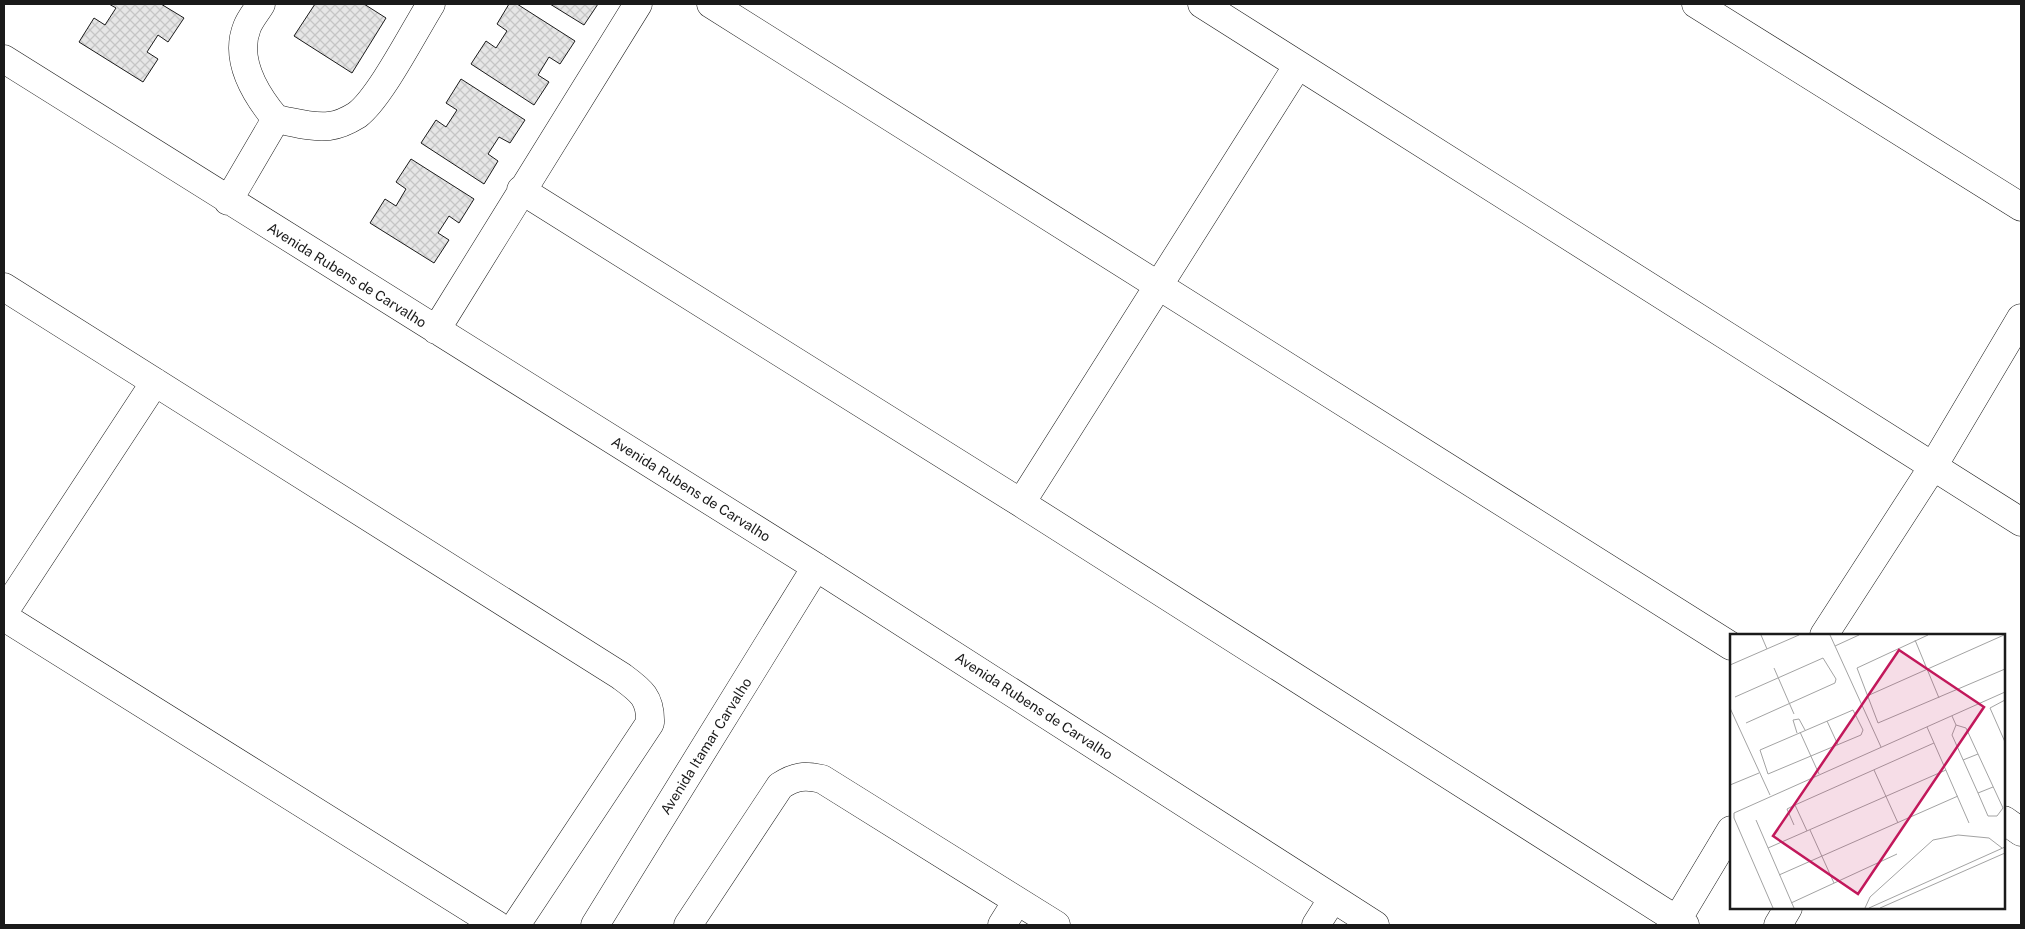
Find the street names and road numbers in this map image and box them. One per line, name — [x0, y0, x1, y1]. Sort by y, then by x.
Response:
street label: Avenida Rubens de Carvalho — [265, 219, 430, 331]
street label: Avenida Rubens de Carvalho — [609, 433, 774, 545]
street label: Avenida Rubens de Carvalho — [952, 649, 1116, 763]
street label: Avenida Itamar Carvalho — [657, 674, 755, 817]

